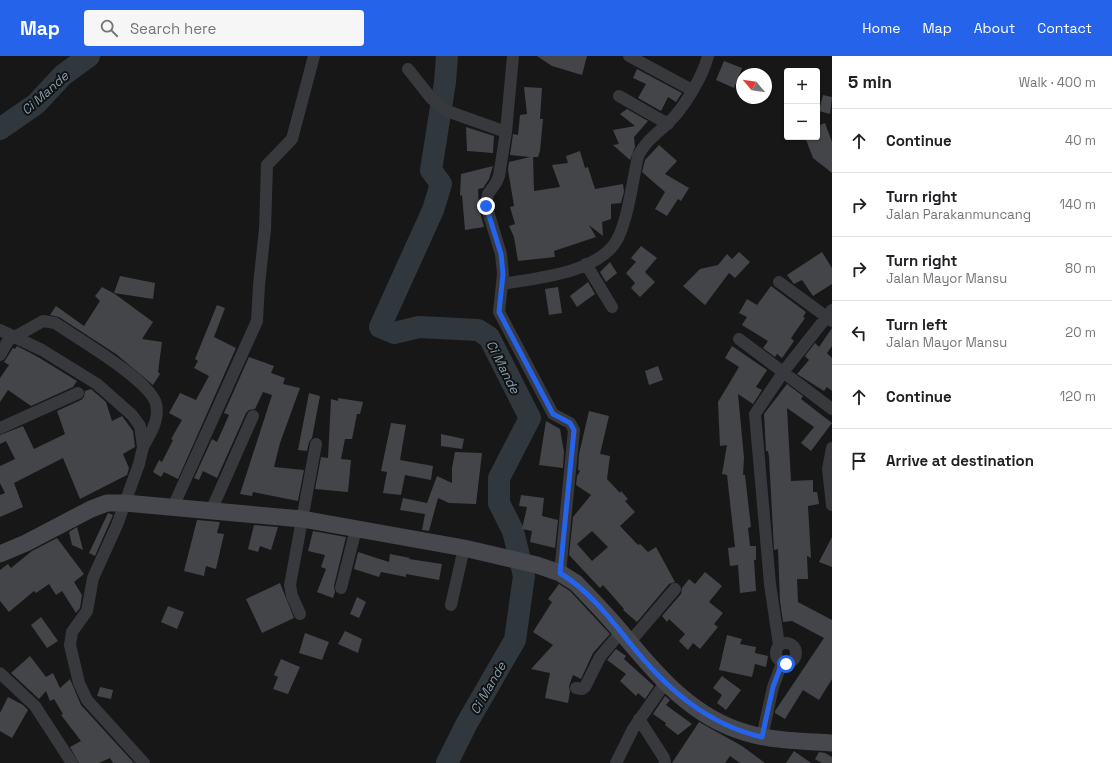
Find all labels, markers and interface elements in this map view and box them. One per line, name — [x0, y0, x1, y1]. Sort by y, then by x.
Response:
search box — [84, 10, 364, 46]
text: Map — [20, 16, 60, 41]
icon: search — [98, 17, 120, 39]
text: Search here — [130, 19, 216, 38]
text: Home — [862, 19, 900, 37]
text: Map — [922, 19, 952, 37]
text: About — [974, 19, 1015, 37]
text: Contact — [1037, 19, 1092, 37]
water label: Ci Mande — [18, 67, 73, 119]
north arrow — [736, 68, 772, 104]
map controls — [784, 68, 820, 140]
button: + — [784, 68, 820, 104]
text: 5 min — [848, 71, 892, 93]
text: Walk · 400 m — [1019, 74, 1096, 91]
button: − — [784, 104, 820, 140]
icon: ahead — [848, 130, 870, 152]
text: Continue — [886, 131, 952, 150]
text: 40 m — [1065, 132, 1096, 149]
text: Turn right — [886, 187, 957, 206]
icon: right — [848, 194, 870, 216]
text: 140 m — [1060, 196, 1096, 213]
route end — [477, 197, 495, 215]
text: Jalan Parakanmuncang — [886, 206, 1031, 223]
text: Turn right — [886, 251, 957, 270]
icon: right — [848, 258, 870, 280]
text: 80 m — [1065, 260, 1096, 277]
text: Jalan Mayor Mansu — [886, 270, 1007, 287]
text: Turn left — [886, 315, 948, 334]
icon: left — [848, 322, 870, 344]
text: 20 m — [1065, 324, 1096, 341]
text: Jalan Mayor Mansu — [886, 334, 1007, 351]
water label: Ci Mande — [482, 337, 524, 398]
icon: ahead — [848, 386, 870, 408]
text: Continue — [886, 387, 952, 406]
text: 120 m — [1060, 388, 1096, 405]
icon: arrive — [848, 450, 870, 472]
text: Arrive at destination — [886, 451, 1034, 470]
route start — [777, 655, 795, 673]
water label: Ci Mande — [466, 658, 510, 717]

